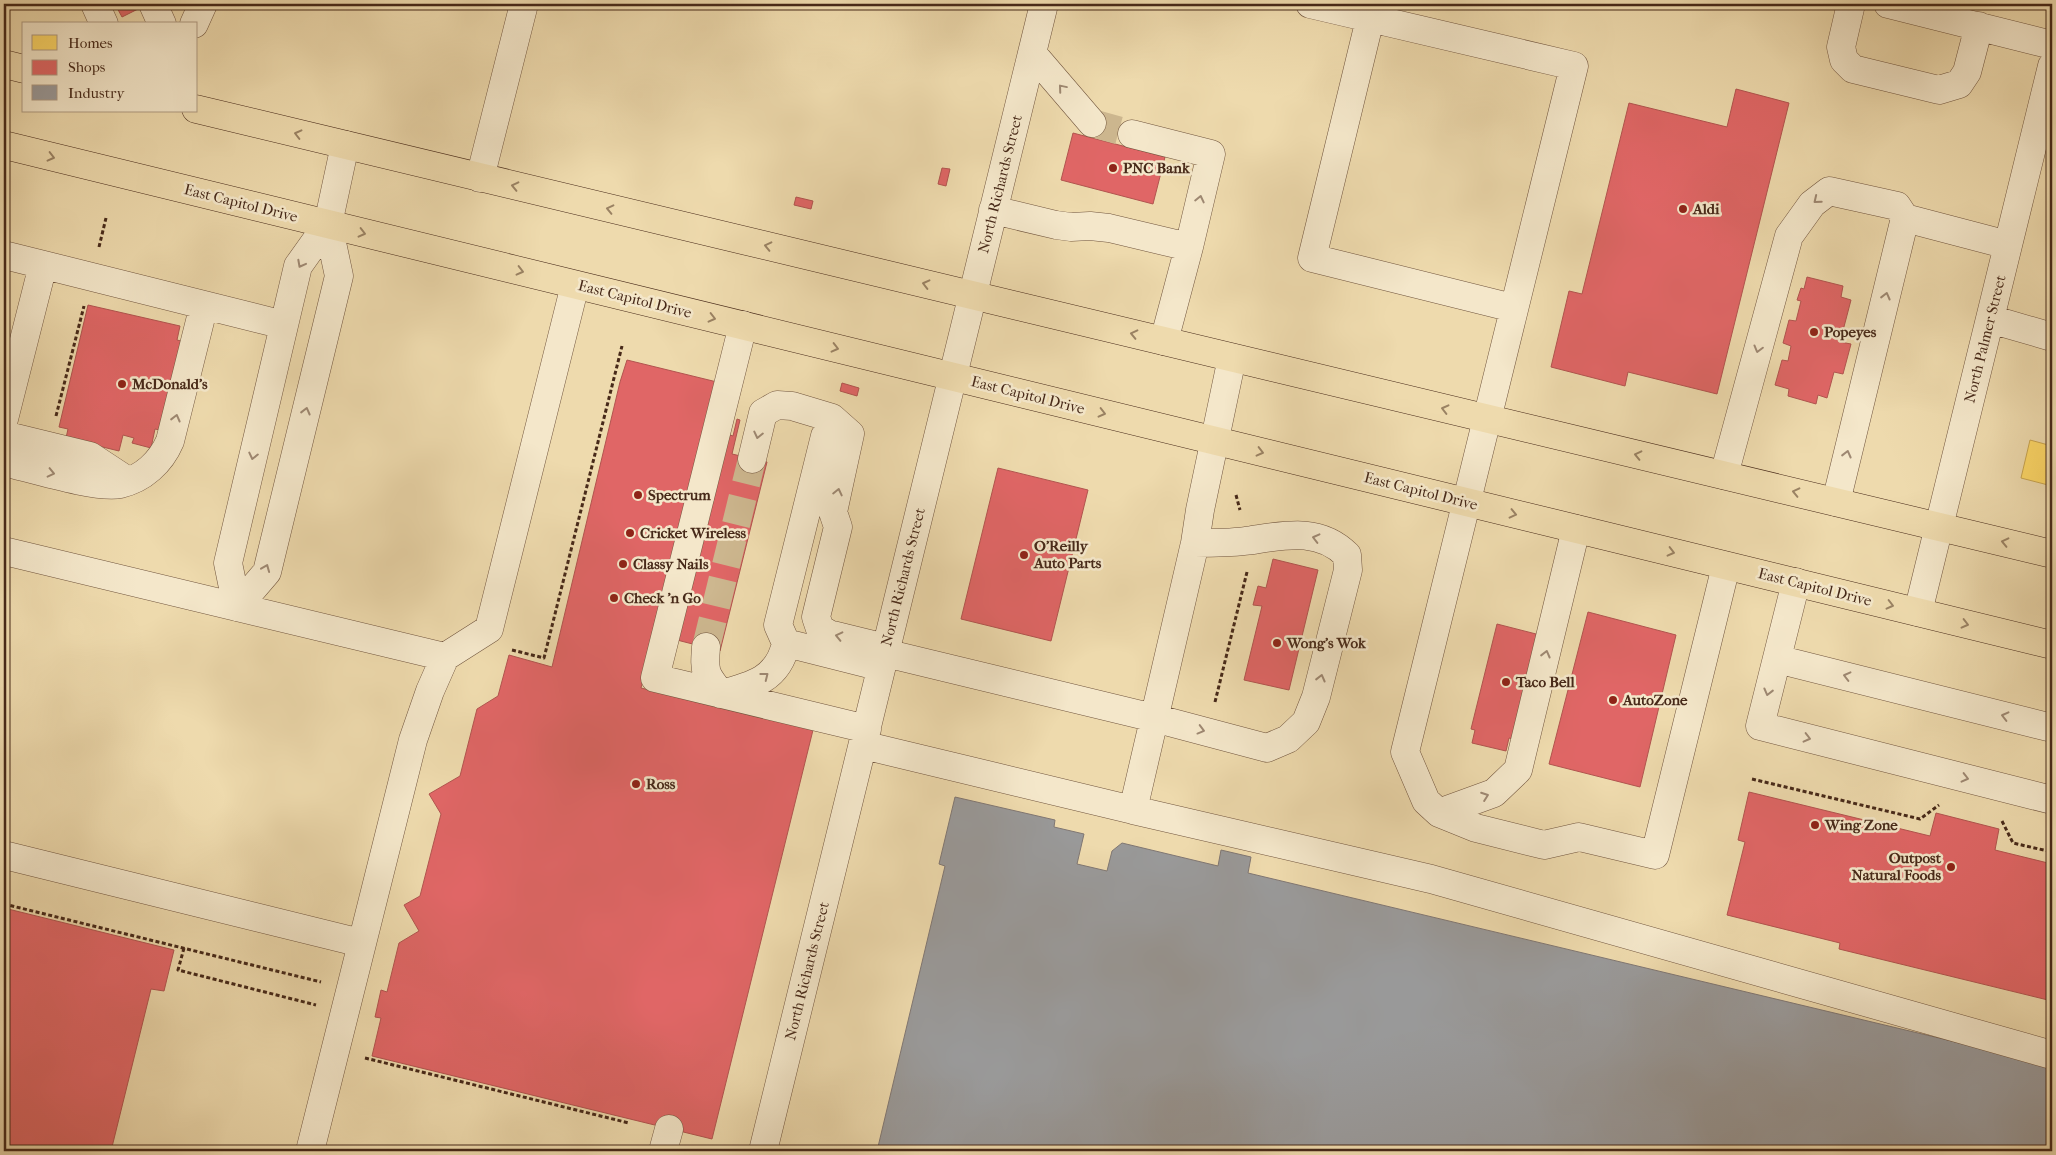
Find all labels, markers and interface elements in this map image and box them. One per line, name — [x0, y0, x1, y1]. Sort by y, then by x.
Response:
legend — [22, 22, 198, 112]
text: Homes — [68, 34, 113, 52]
text: Shops — [68, 58, 106, 76]
text: Industry — [68, 84, 125, 102]
one-way arrow — [1059, 84, 1068, 93]
street label: North Richards Street — [974, 112, 1026, 255]
one-way arrow — [293, 129, 302, 140]
one-way arrow — [47, 151, 56, 162]
place label: PNC Bank — [1123, 159, 1191, 177]
marker: PNC Bank — [1107, 162, 1119, 174]
street label: East Capitol Drive — [182, 180, 300, 226]
one-way arrow — [510, 181, 519, 192]
one-way arrow — [1194, 195, 1205, 204]
one-way arrow — [1814, 195, 1823, 203]
place label: Aldi — [1692, 200, 1720, 218]
marker: Aldi — [1677, 203, 1689, 215]
one-way arrow — [606, 204, 614, 214]
one-way arrow — [357, 227, 366, 238]
one-way arrow — [763, 241, 772, 252]
one-way arrow — [297, 259, 307, 268]
one-way arrow — [515, 265, 524, 276]
street label: North Palmer Street — [1960, 273, 2010, 405]
street label: East Capitol Drive — [576, 276, 694, 322]
one-way arrow — [921, 279, 930, 290]
one-way arrow — [1880, 292, 1891, 301]
one-way arrow — [707, 312, 716, 323]
place label: Popeyes — [1824, 323, 1877, 341]
marker: Popeyes — [1808, 326, 1820, 338]
one-way arrow — [1129, 329, 1138, 340]
one-way arrow — [831, 342, 840, 353]
one-way arrow — [1753, 344, 1763, 352]
street label: East Capitol Drive — [969, 372, 1087, 418]
place label: McDonald's — [131, 375, 208, 393]
marker: McDonald's — [116, 378, 128, 390]
one-way arrow — [1441, 404, 1450, 415]
one-way arrow — [300, 407, 311, 416]
one-way arrow — [1097, 407, 1106, 418]
one-way arrow — [170, 414, 181, 423]
one-way arrow — [753, 431, 764, 440]
one-way arrow — [1255, 446, 1264, 457]
one-way arrow — [1633, 450, 1642, 461]
one-way arrow — [1841, 450, 1852, 459]
one-way arrow — [248, 451, 259, 460]
one-way arrow — [47, 467, 56, 478]
street label: East Capitol Drive — [1362, 468, 1480, 514]
place label: Spectrum — [648, 486, 711, 504]
one-way arrow — [832, 487, 843, 496]
one-way arrow — [1791, 487, 1800, 498]
marker: Spectrum — [632, 489, 644, 501]
street label: North Richards Street — [877, 505, 929, 648]
one-way arrow — [1509, 508, 1518, 519]
place label: Cricket Wireless — [640, 524, 747, 542]
marker: Cricket Wireless — [624, 527, 636, 539]
one-way arrow — [1311, 533, 1320, 544]
place label: O'Reilly Auto Parts — [1033, 537, 1102, 572]
one-way arrow — [2000, 537, 2009, 548]
one-way arrow — [1666, 546, 1675, 557]
marker: O'Reilly Auto Parts — [1018, 549, 1030, 561]
place label: Classy Nails — [633, 555, 709, 573]
marker: Classy Nails — [617, 558, 629, 570]
street label: East Capitol Drive — [1756, 564, 1874, 610]
one-way arrow — [260, 565, 270, 573]
place label: Check 'n Go — [624, 589, 701, 607]
marker: Check 'n Go — [608, 592, 620, 604]
one-way arrow — [1886, 600, 1894, 610]
one-way arrow — [1961, 618, 1970, 629]
one-way arrow — [834, 631, 843, 642]
place label: Wong's Wok — [1286, 634, 1367, 652]
marker: Wong's Wok — [1271, 637, 1283, 649]
one-way arrow — [1540, 649, 1551, 658]
one-way arrow — [1844, 672, 1852, 682]
one-way arrow — [760, 673, 769, 682]
place label: Taco Bell — [1515, 673, 1575, 691]
one-way arrow — [1315, 674, 1325, 682]
marker: Taco Bell — [1500, 676, 1512, 688]
one-way arrow — [1764, 688, 1774, 696]
place label: AutoZone — [1622, 691, 1688, 709]
marker: AutoZone — [1607, 694, 1619, 706]
one-way arrow — [2000, 711, 2009, 722]
one-way arrow — [1197, 725, 1205, 735]
one-way arrow — [1803, 732, 1812, 743]
one-way arrow — [1960, 772, 1969, 783]
place label: Ross — [646, 775, 676, 793]
marker: Ross — [630, 778, 642, 790]
one-way arrow — [1480, 792, 1489, 802]
place label: Wing Zone — [1824, 816, 1898, 834]
marker: Wing Zone — [1809, 819, 1821, 831]
place label: Outpost Natural Foods — [1852, 849, 1942, 884]
marker: Outpost Natural Foods — [1945, 861, 1957, 873]
street label: North Richards Street — [781, 899, 833, 1042]

